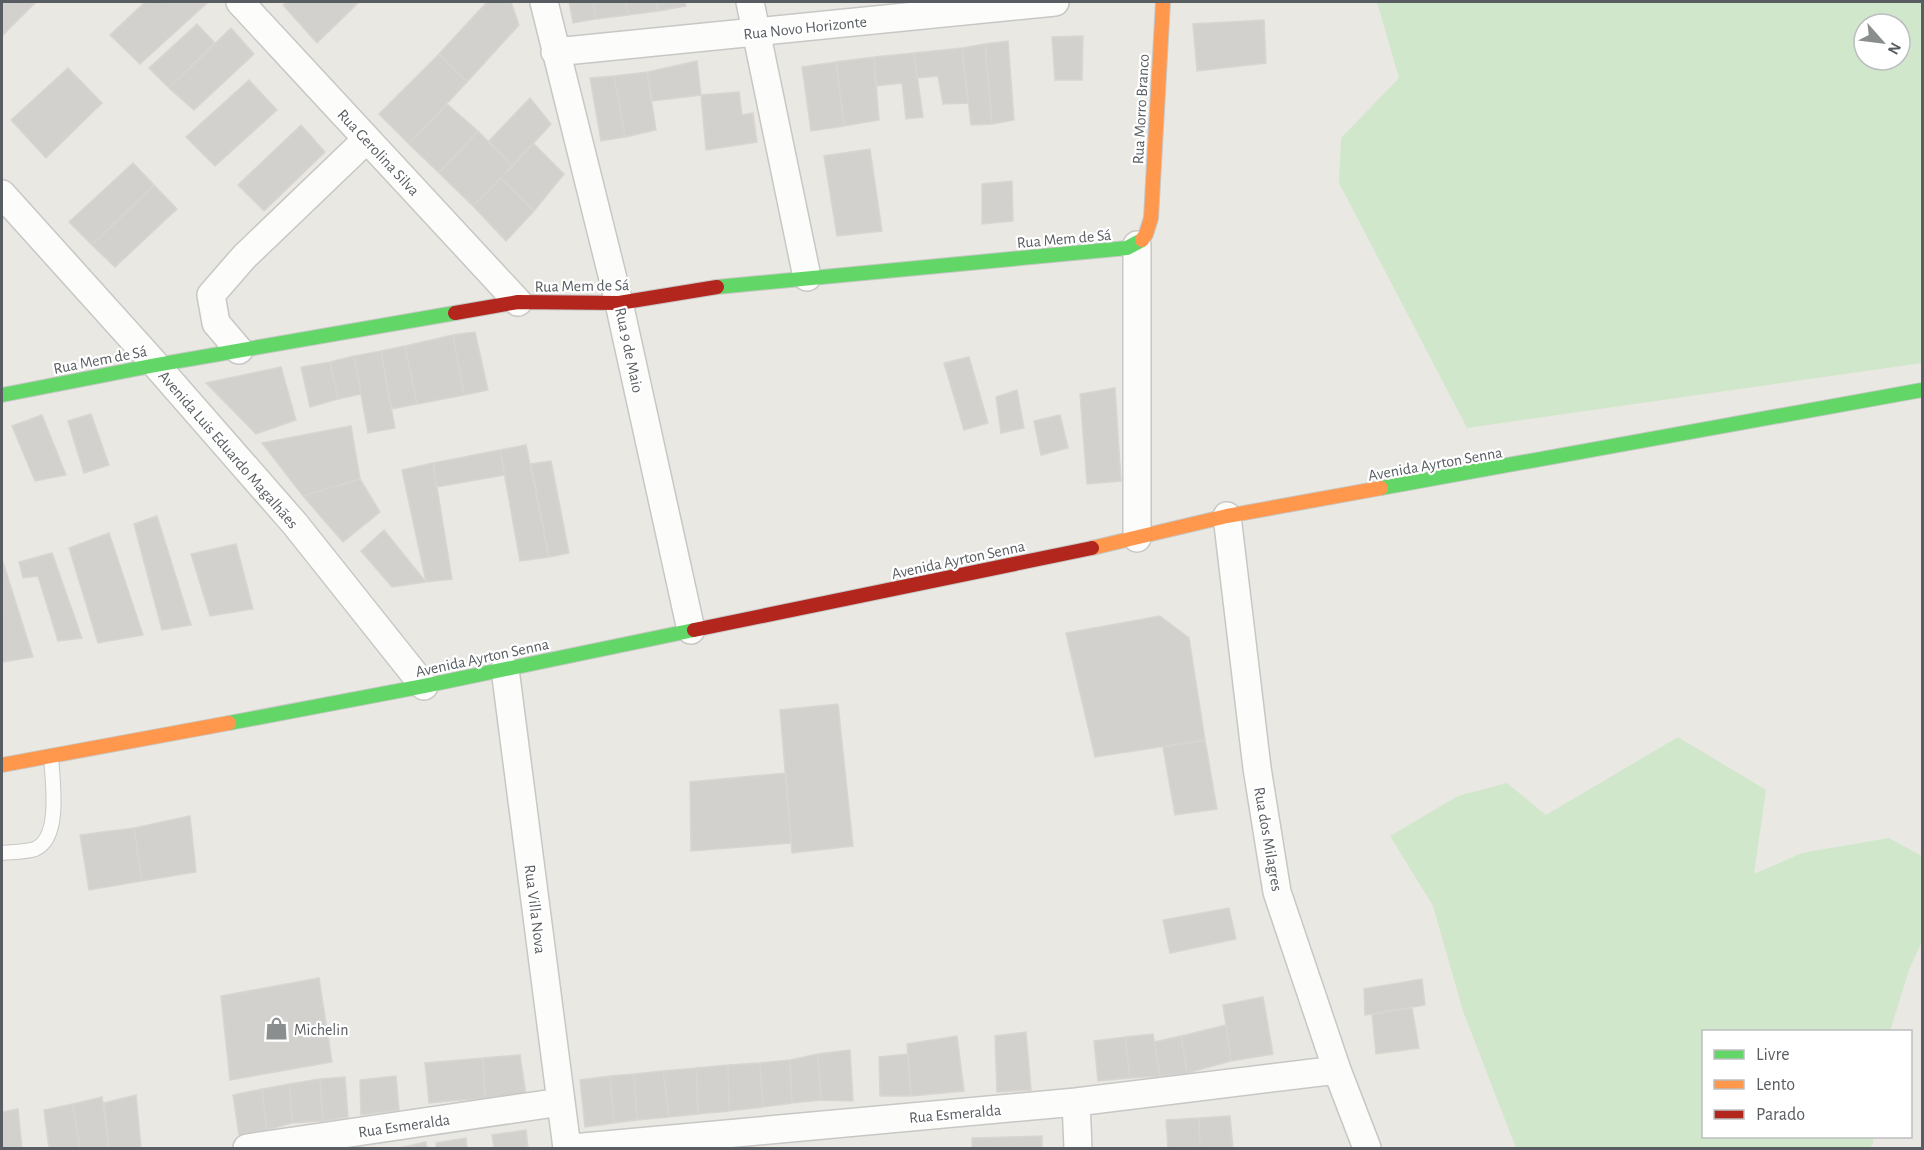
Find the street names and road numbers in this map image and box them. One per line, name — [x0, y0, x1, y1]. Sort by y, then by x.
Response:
street label: Rua Novo Horizonte — [743, 14, 868, 42]
street label: Rua Morro Branco — [1130, 53, 1152, 165]
street label: Rua Gerolina Silva — [334, 106, 422, 199]
street label: Rua Mem de Sá — [1016, 227, 1112, 251]
street label: Rua Mem de Sá — [534, 277, 630, 295]
street label: Rua 9 de Maio — [612, 306, 646, 394]
street label: Rua Mem de Sá — [52, 343, 148, 377]
street label: Avenida Luis Eduardo Magalhães — [156, 368, 301, 532]
street label: Avenida Ayrton Senna — [1367, 444, 1504, 485]
street label: Avenida Ayrton Senna — [890, 538, 1027, 583]
street label: Avenida Ayrton Senna — [414, 636, 551, 681]
street label: Rua dos Milagres — [1251, 786, 1285, 893]
street label: Rua Villa Nova — [522, 864, 548, 955]
street label: Rua Esmeralda — [908, 1102, 1002, 1126]
street label: Rua Esmeralda — [357, 1112, 451, 1140]

